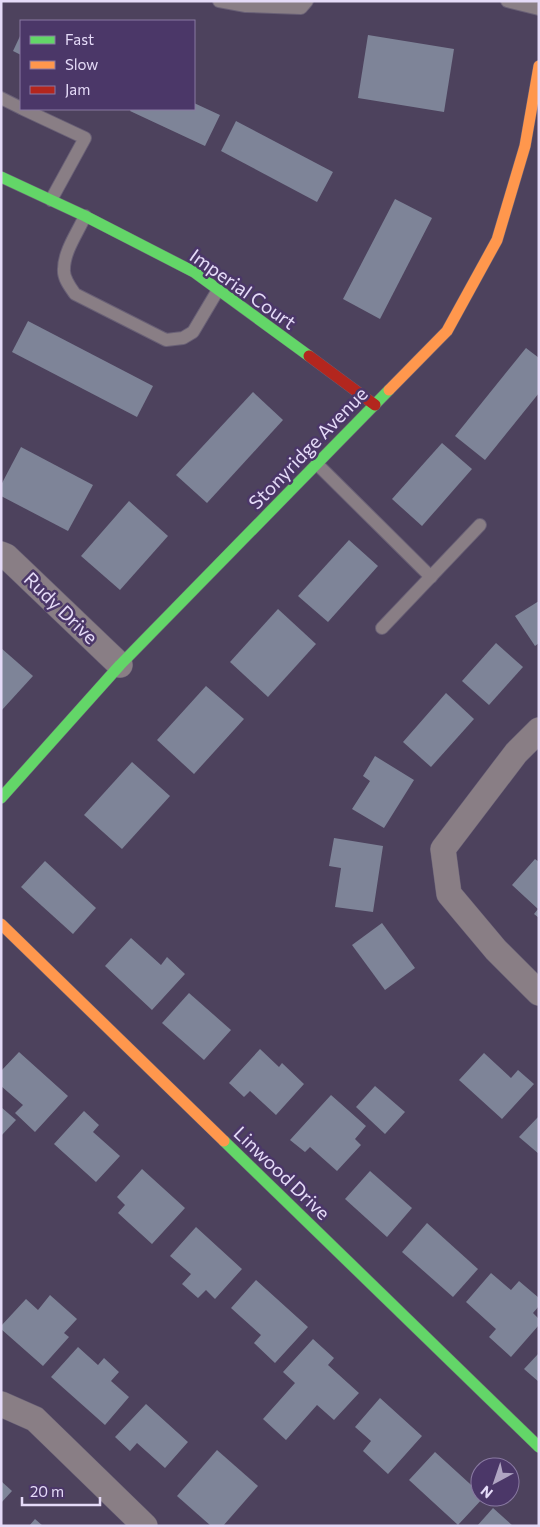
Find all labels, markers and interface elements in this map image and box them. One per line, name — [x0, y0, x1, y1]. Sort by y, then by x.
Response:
legend — [20, 20, 195, 110]
text: Fast — [65, 30, 94, 48]
text: Slow — [65, 55, 98, 73]
text: Jam — [65, 80, 90, 98]
street label: Imperial Court — [186, 243, 301, 334]
street label: Stonyridge Avenue — [243, 382, 372, 514]
street label: Rudy Drive — [20, 567, 103, 648]
street label: Linwood Drive — [230, 1121, 335, 1224]
north arrow — [470, 1457, 520, 1507]
scale bar — [22, 1474, 100, 1506]
text: 20 m — [30, 1482, 64, 1500]
text: N — [477, 1482, 496, 1502]

